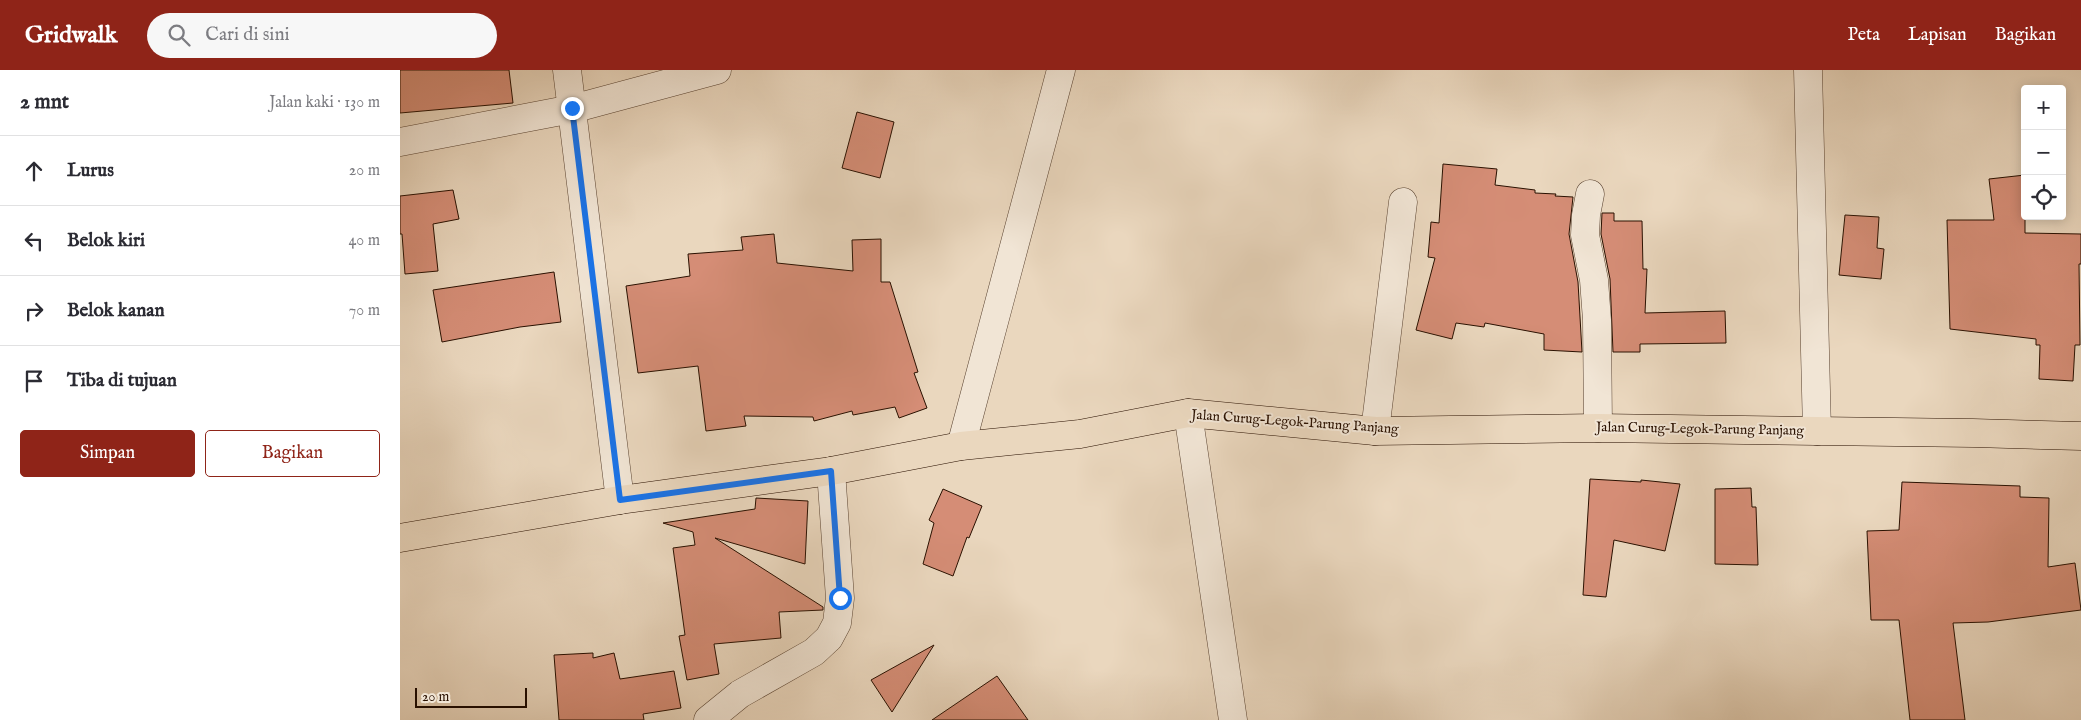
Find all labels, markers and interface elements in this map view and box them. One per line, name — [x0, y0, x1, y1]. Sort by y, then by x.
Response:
search box — [147, 13, 497, 58]
text: Gridwalk — [25, 20, 117, 51]
icon: search — [165, 21, 193, 49]
text: Cari di sini — [205, 23, 290, 47]
text: Peta — [1848, 24, 1880, 47]
text: Lapisan — [1908, 24, 1967, 47]
text: Bagikan — [1995, 24, 2056, 47]
map controls — [2021, 85, 2066, 220]
button: + — [2021, 85, 2066, 130]
text: 2 mnt — [20, 89, 69, 116]
text: Jalan kaki · 130 m — [269, 93, 380, 113]
route end — [561, 97, 584, 120]
button: − — [2021, 130, 2066, 175]
icon: ahead — [20, 157, 48, 185]
text: Lurus — [67, 159, 114, 183]
text: 20 m — [349, 161, 380, 181]
button: locate — [2021, 175, 2066, 220]
icon: left — [20, 227, 48, 255]
text: Belok kiri — [67, 229, 145, 253]
text: 40 m — [348, 231, 380, 251]
icon: right — [20, 297, 48, 325]
text: Belok kanan — [67, 299, 165, 323]
text: 70 m — [349, 301, 380, 321]
icon: arrive — [20, 367, 48, 395]
text: Tiba di tujuan — [67, 369, 177, 393]
street label: Jalan Curug–Legok–Parung Panjang — [1189, 406, 1400, 438]
street label: Jalan Curug–Legok–Parung Panjang — [1594, 418, 1804, 440]
button: Simpan — [20, 430, 195, 477]
button: Bagikan — [205, 430, 380, 477]
route start — [829, 587, 852, 610]
scale bar — [415, 685, 528, 708]
text: 20 m — [422, 688, 449, 706]

